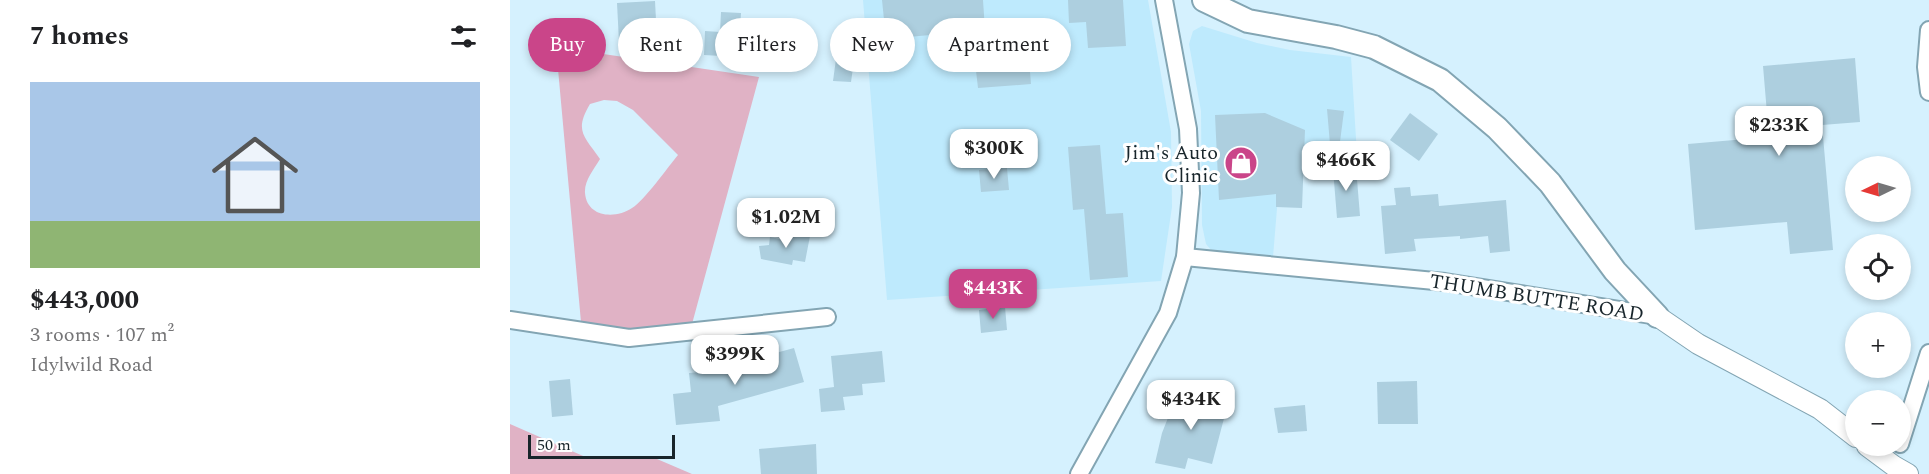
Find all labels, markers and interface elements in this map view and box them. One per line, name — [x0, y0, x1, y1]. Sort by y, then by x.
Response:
text: 7 homes — [30, 16, 129, 56]
chip: Buy — [528, 18, 606, 72]
chip: Rent — [618, 18, 703, 72]
chip: Filters — [715, 18, 818, 72]
chip: New — [830, 18, 915, 72]
chip: Apartment — [927, 18, 1071, 72]
icon: filters — [447, 20, 480, 53]
pin: $233K — [1737, 106, 1821, 157]
text: $233K — [1749, 110, 1809, 140]
icon: home — [201, 121, 309, 229]
pin: $300K — [952, 129, 1036, 180]
text: $300K — [964, 133, 1024, 163]
place label: Jim's Auto Clinic — [1125, 138, 1218, 191]
pin: $466K — [1304, 141, 1388, 192]
shop icon: Jim's Auto Clinic — [1223, 145, 1259, 181]
text: $466K — [1316, 145, 1376, 175]
north arrow — [1845, 156, 1911, 222]
map controls — [1845, 156, 1911, 456]
pin: $1.02M — [737, 198, 835, 249]
text: $1.02M — [751, 202, 821, 232]
button: locate — [1845, 234, 1911, 300]
street label: THUMB BUTTE ROAD — [1428, 266, 1646, 330]
pin: $443K — [951, 269, 1035, 320]
text: $443K — [963, 273, 1023, 303]
text: $443,000 — [30, 280, 139, 320]
button: + — [1845, 312, 1911, 378]
text: 3 rooms · 107 m² — [30, 320, 174, 350]
pin: $399K — [693, 335, 777, 386]
text: $399K — [705, 339, 765, 369]
text: Idylwild Road — [30, 350, 153, 380]
pin: $434K — [1149, 380, 1233, 431]
text: $434K — [1161, 384, 1221, 414]
button: − — [1845, 390, 1911, 456]
scale bar — [528, 432, 675, 460]
text: 50 m — [537, 433, 571, 457]

